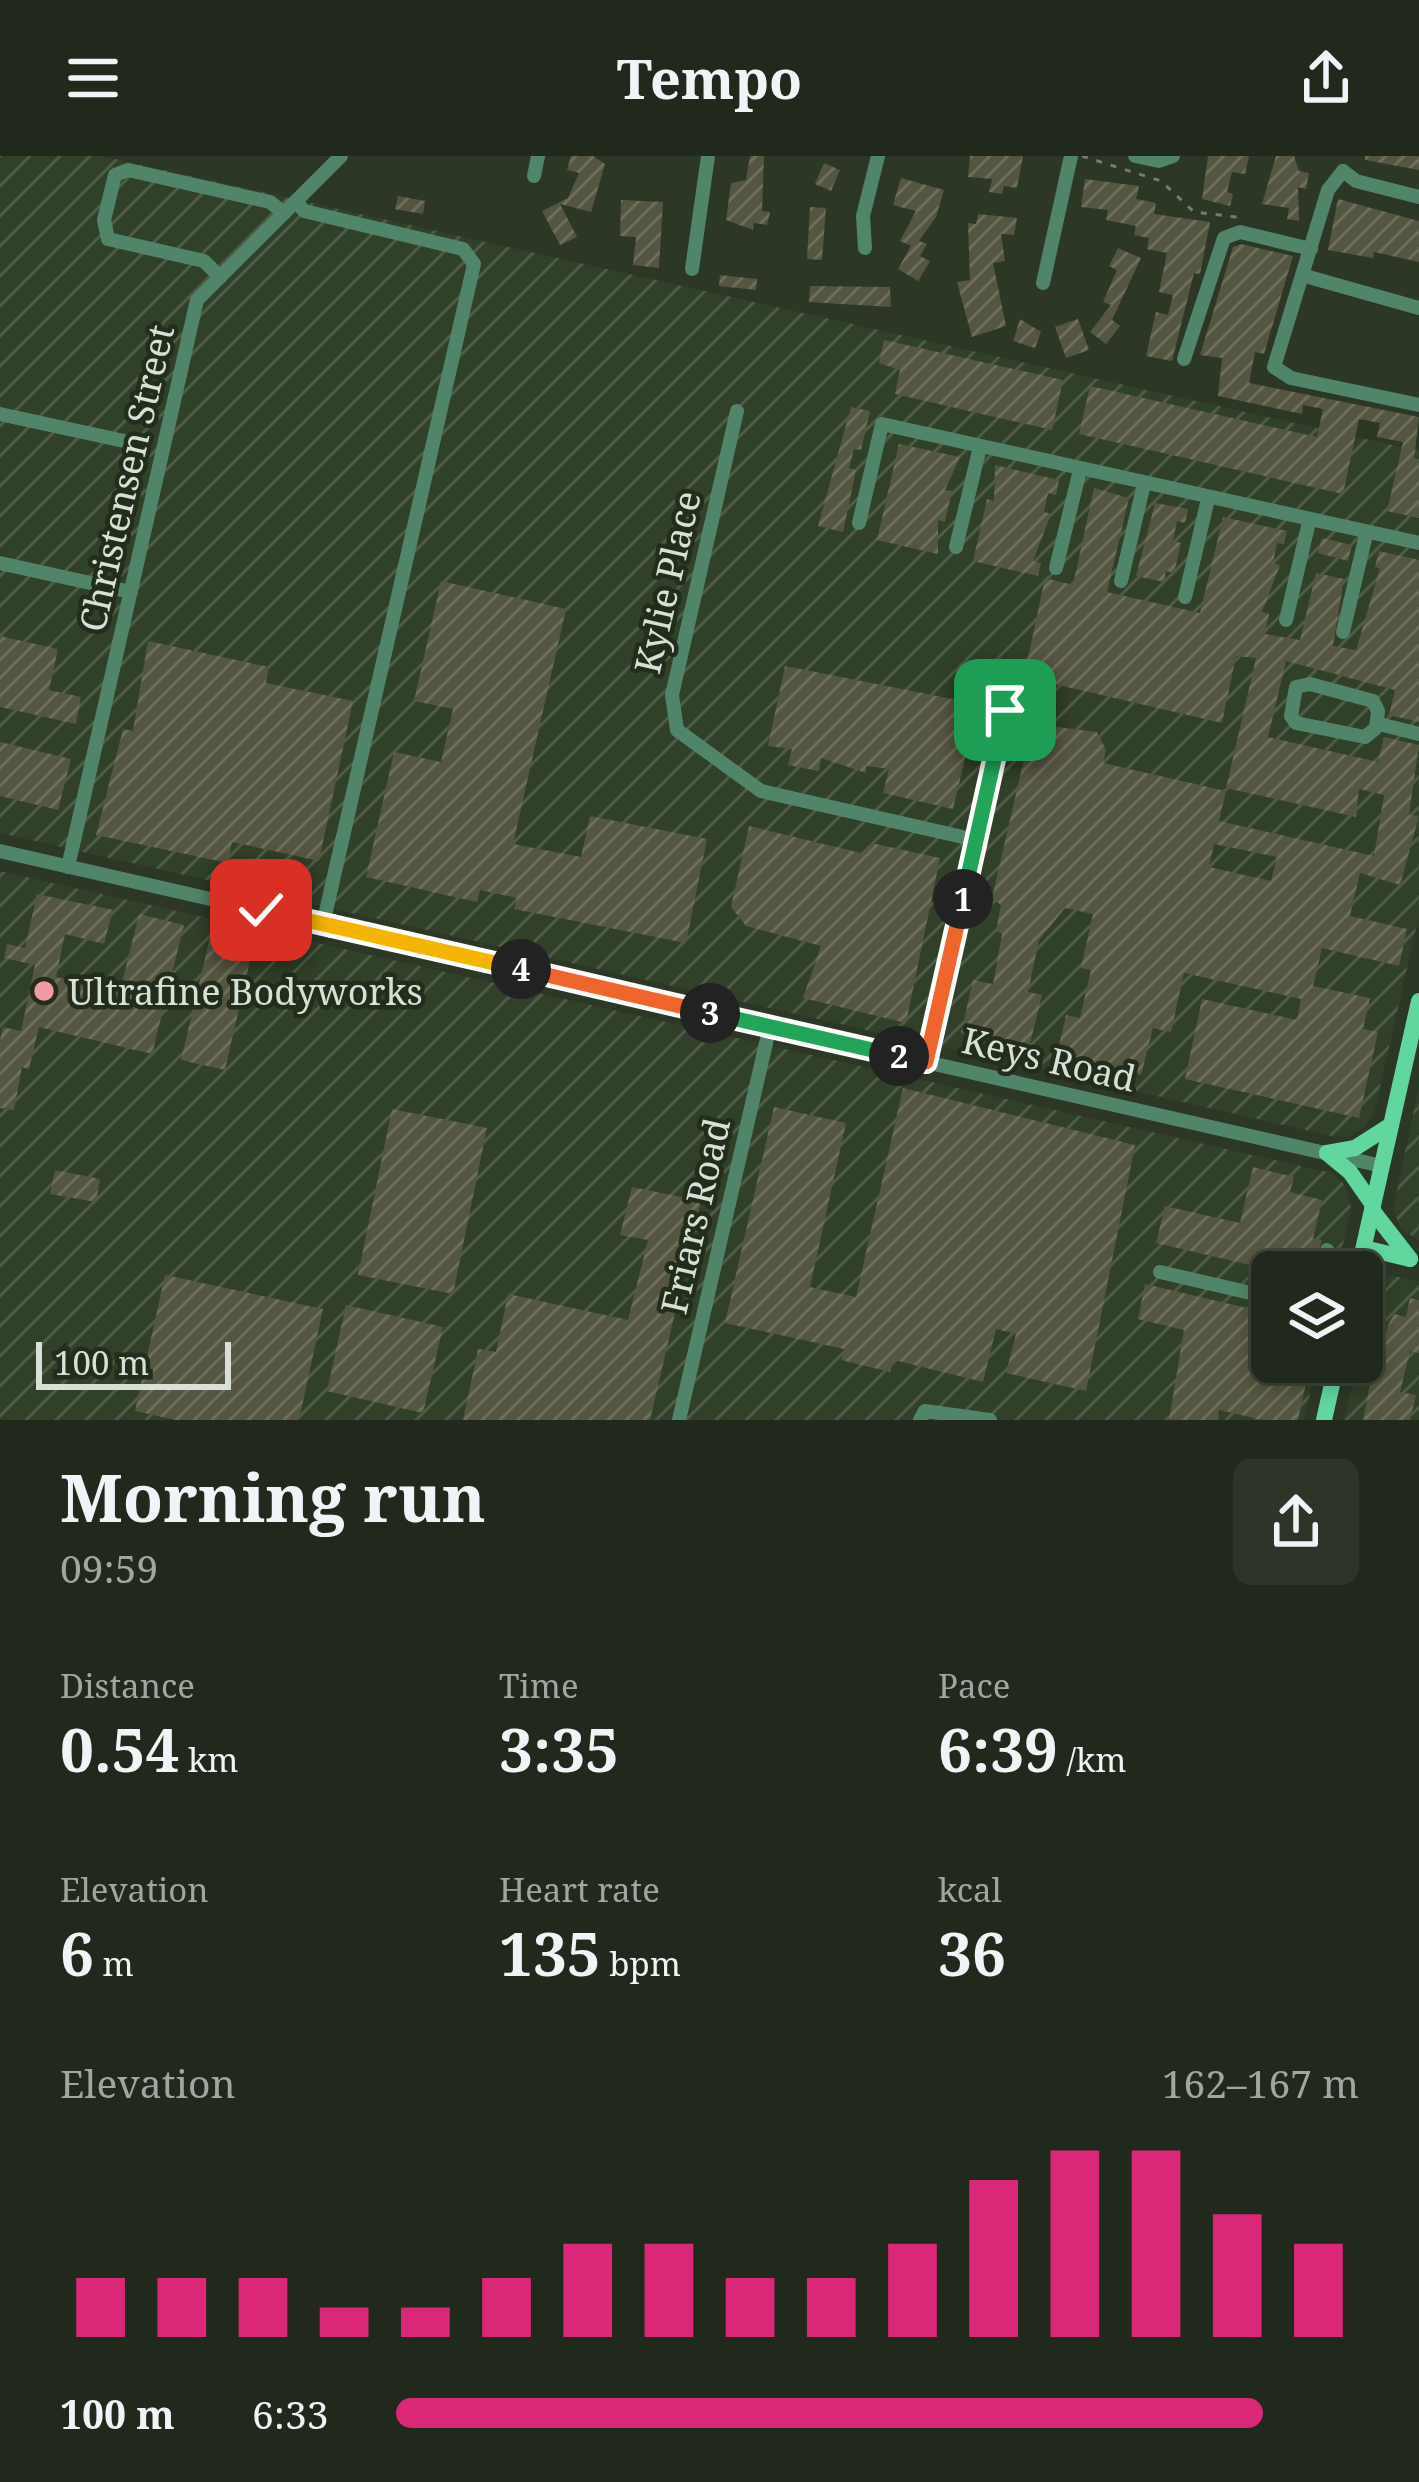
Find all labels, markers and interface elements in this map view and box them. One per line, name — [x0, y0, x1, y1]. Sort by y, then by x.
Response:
text: Tempo — [617, 41, 802, 115]
icon: menu — [60, 45, 126, 111]
icon: share — [1293, 45, 1359, 111]
street label: Christensen Street — [67, 320, 185, 636]
street label: Kylie Place — [622, 486, 712, 678]
pin — [954, 659, 1056, 761]
icon: arrive — [972, 677, 1038, 743]
pin — [210, 859, 312, 961]
pin: 1 — [933, 869, 993, 929]
text: 1 — [954, 876, 972, 921]
icon: check — [228, 877, 294, 943]
pin: 4 — [491, 939, 551, 999]
text: 4 — [512, 946, 530, 991]
place label: Ultrafine Bodyworks — [68, 967, 423, 1016]
marker: Ultrafine Bodyworks — [31, 978, 57, 1004]
pin: 3 — [680, 983, 740, 1043]
text: 3 — [701, 990, 719, 1035]
street label: Keys Road — [958, 1015, 1140, 1103]
pin: 2 — [869, 1026, 929, 1086]
text: 2 — [890, 1033, 908, 1078]
street label: Friars Road — [649, 1113, 741, 1319]
map controls — [1251, 1251, 1383, 1383]
button: layers — [1251, 1251, 1383, 1383]
scale bar — [36, 1336, 231, 1389]
text: 100 m — [54, 1340, 149, 1385]
text: Morning run — [60, 1451, 486, 1541]
button: share — [1233, 1459, 1359, 1585]
text: 09:59 — [60, 1541, 158, 1594]
text: Distance — [60, 1663, 195, 1708]
text: Time — [499, 1663, 579, 1708]
text: Pace — [938, 1663, 1010, 1708]
text: 0.54 — [60, 1708, 179, 1790]
text: 3:35 — [499, 1708, 619, 1790]
text: 6:39 — [938, 1708, 1058, 1790]
text: km — [179, 1737, 238, 1782]
text: /km — [1058, 1737, 1127, 1782]
text: Elevation — [60, 1867, 209, 1912]
text: Heart rate — [499, 1867, 660, 1912]
text: kcal — [938, 1867, 1002, 1912]
text: 6 — [60, 1912, 94, 1994]
text: 135 — [499, 1912, 601, 1994]
text: 36 — [938, 1912, 1006, 1994]
text: m — [94, 1941, 134, 1986]
text: bpm — [601, 1941, 681, 1986]
text: Elevation — [60, 2056, 236, 2109]
text: 162–167 m — [1162, 2056, 1359, 2109]
text: 100 m — [60, 2387, 175, 2440]
text: 6:33 — [252, 2387, 329, 2440]

